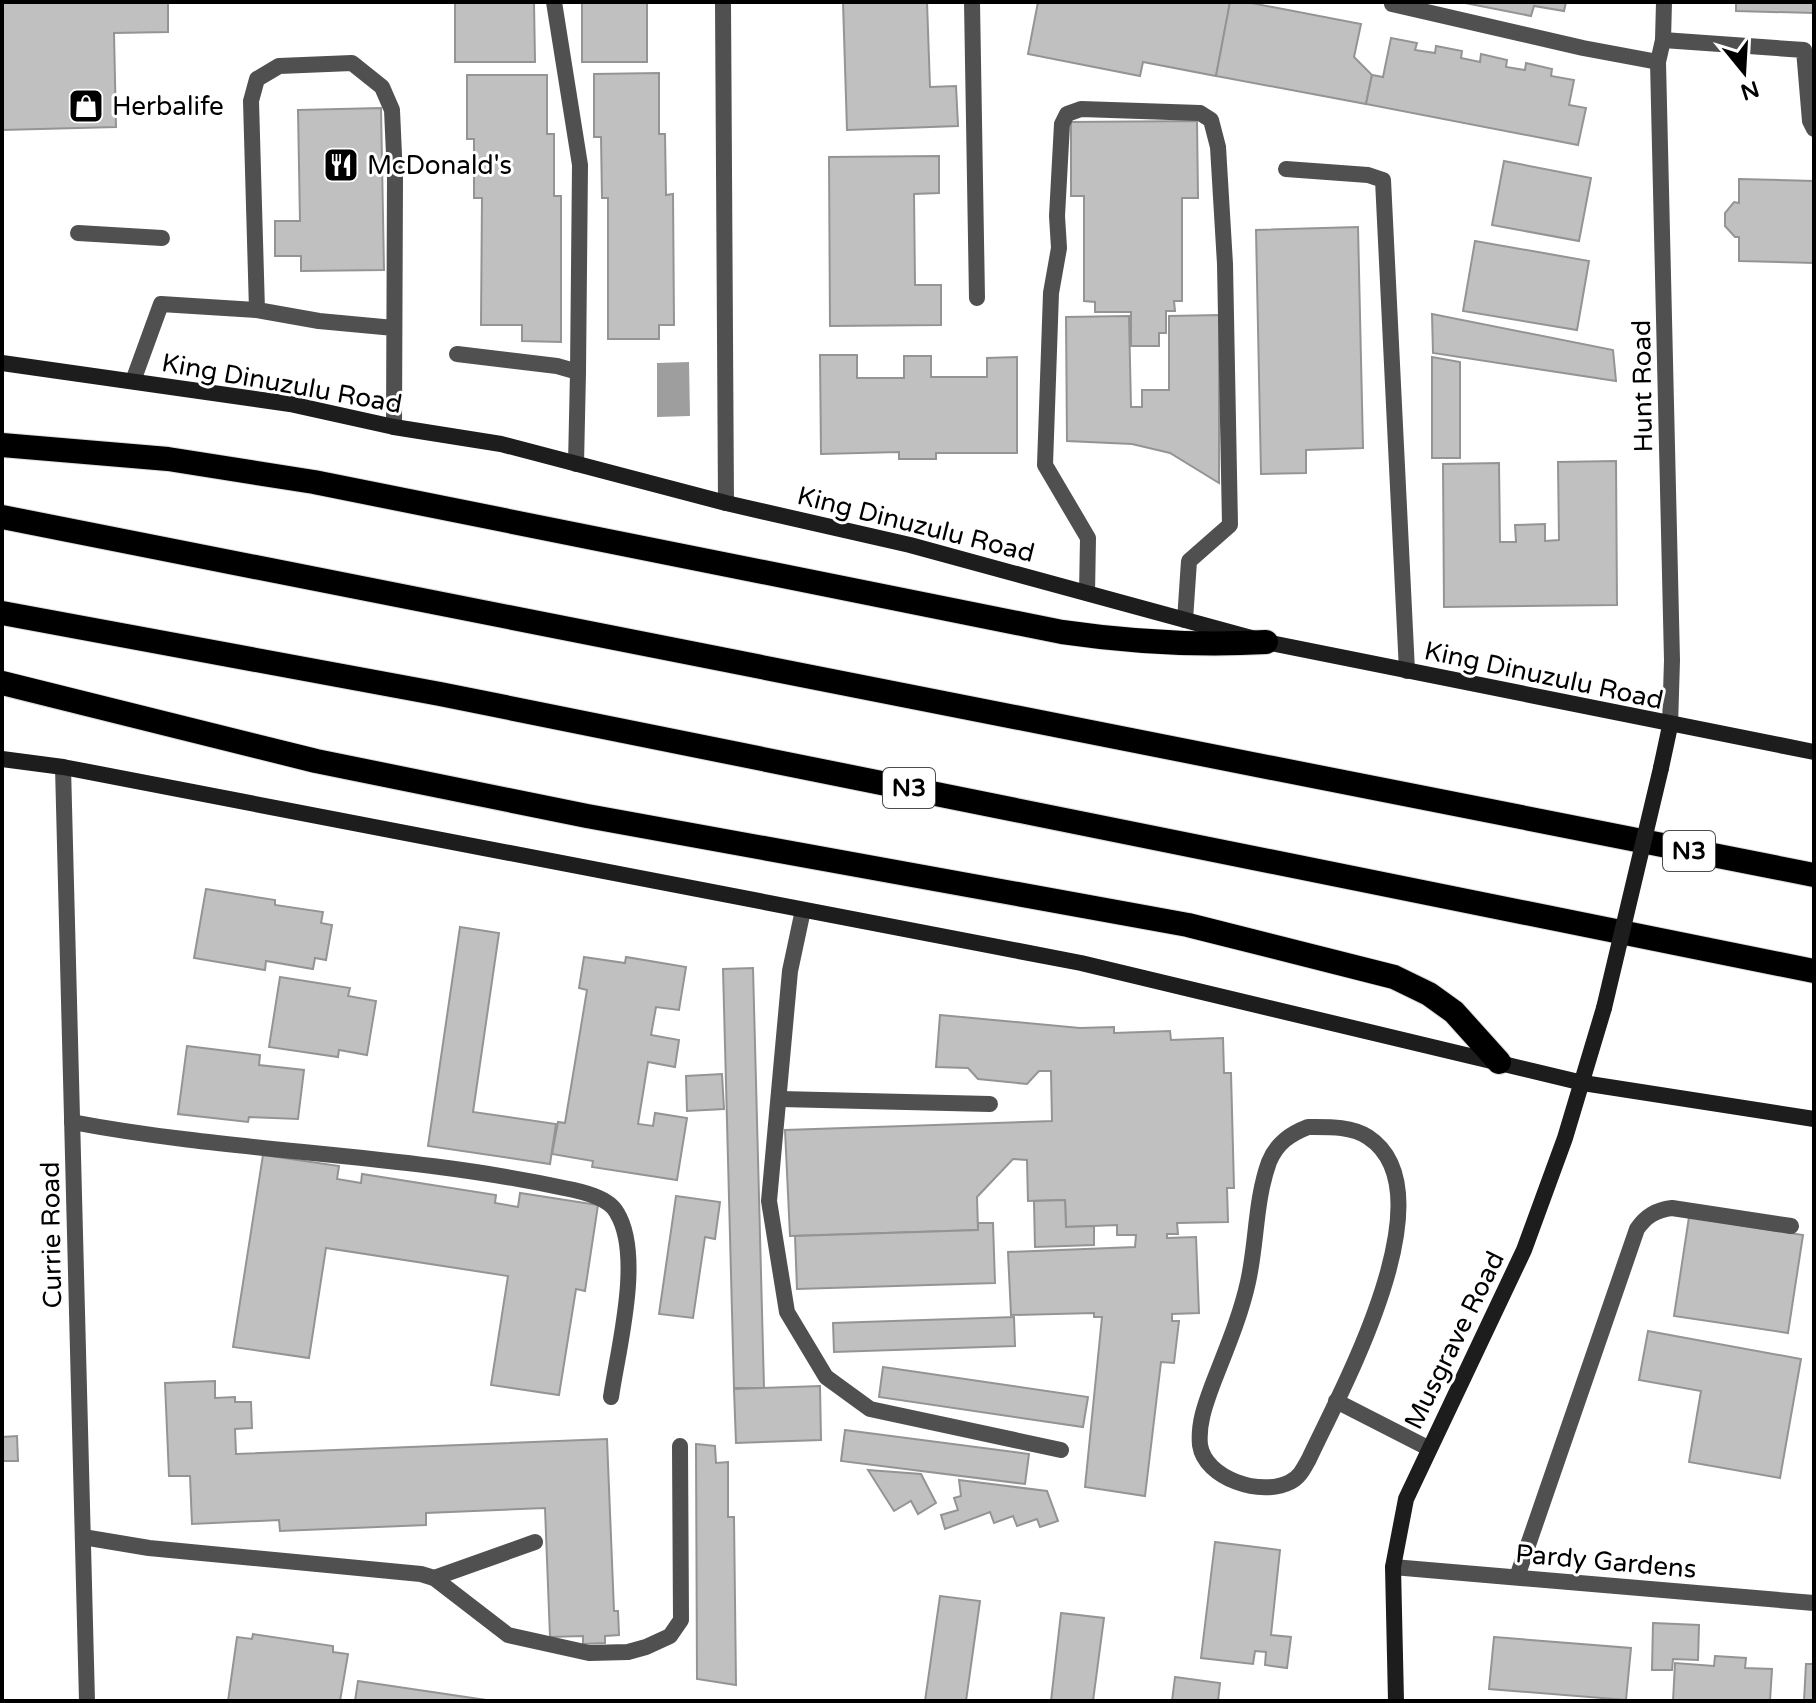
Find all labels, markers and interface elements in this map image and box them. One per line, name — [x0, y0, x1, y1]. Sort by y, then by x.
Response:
north arrow — [1704, 32, 1784, 112]
text: N — [1737, 75, 1762, 105]
shop icon: Herbalife — [67, 87, 105, 125]
place label: Herbalife — [112, 91, 224, 122]
restaurant icon: McDonald's — [322, 146, 360, 184]
place label: McDonald's — [367, 150, 512, 181]
street label: Hunt Road — [1626, 319, 1659, 453]
street label: King Dinuzulu Road — [159, 347, 404, 420]
street label: King Dinuzulu Road — [794, 480, 1038, 569]
street label: King Dinuzulu Road — [1422, 635, 1666, 716]
road number: N3 — [883, 768, 935, 808]
road number: N3 — [1663, 831, 1715, 871]
street label: Currie Road — [35, 1161, 68, 1309]
street label: Musgrave Road — [1398, 1246, 1511, 1434]
street label: Pardy Gardens — [1514, 1538, 1698, 1585]

